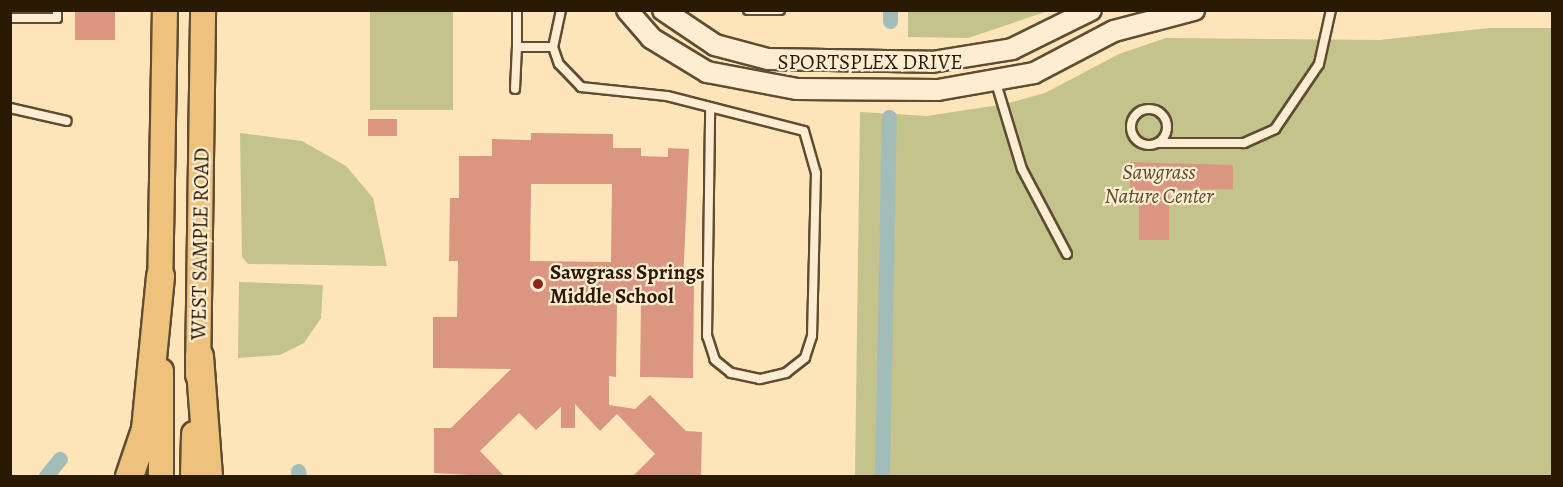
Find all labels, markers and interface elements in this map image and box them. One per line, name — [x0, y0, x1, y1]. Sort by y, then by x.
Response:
street label: SPORTSPLEX DRIVE — [777, 49, 963, 75]
street label: WEST SAMPLE ROAD — [186, 148, 214, 340]
park label: Sawgrass Nature Center — [1105, 159, 1213, 209]
place label: Sawgrass Springs Middle School — [550, 259, 704, 309]
marker: Sawgrass Springs Middle School — [531, 277, 545, 291]

